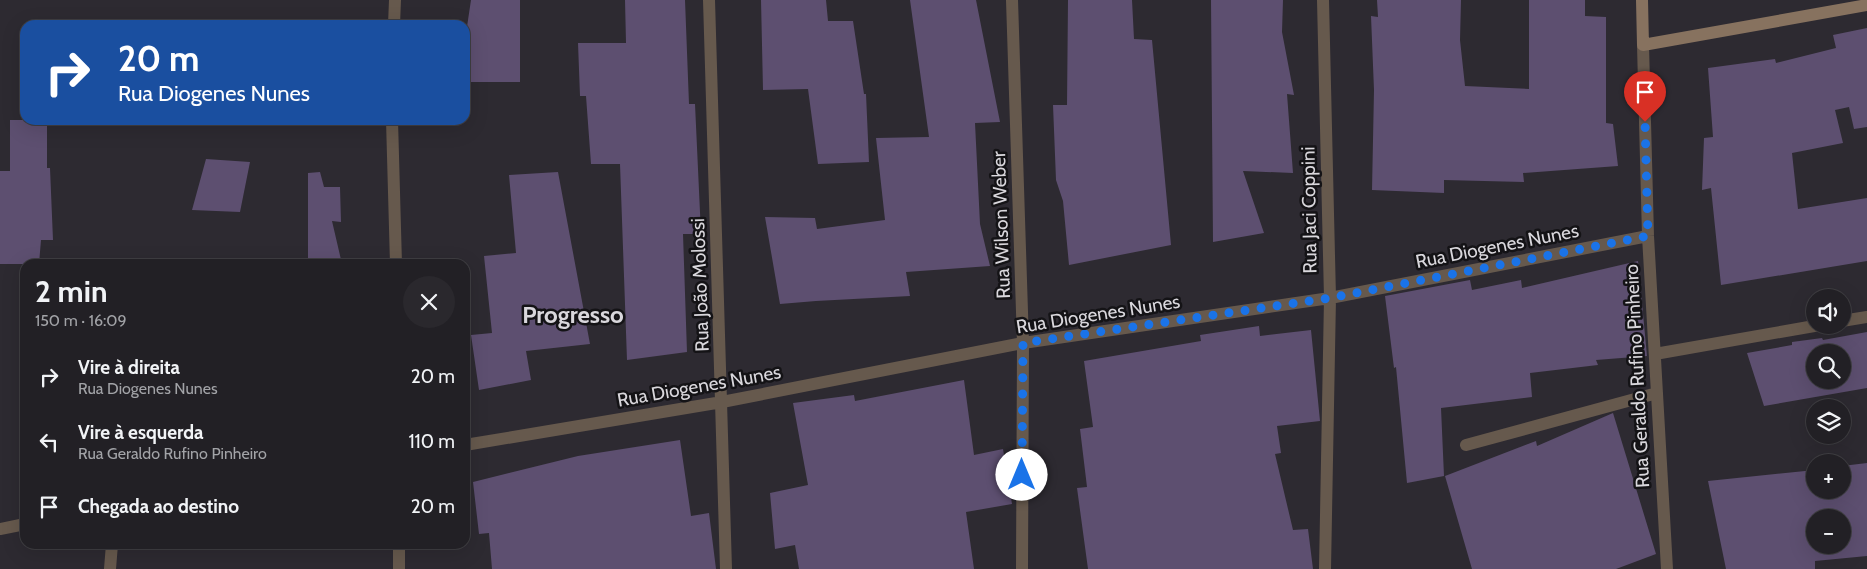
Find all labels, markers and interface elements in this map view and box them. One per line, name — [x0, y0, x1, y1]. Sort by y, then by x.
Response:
text: 20 m — [118, 37, 200, 80]
icon: right — [35, 40, 100, 105]
pin — [1624, 71, 1666, 122]
icon: arrive — [1631, 78, 1659, 106]
text: Rua Diogenes Nunes — [118, 80, 310, 107]
street label: Rua Jaci Coppini — [1296, 146, 1322, 274]
street label: Rua Wilson Weber — [987, 151, 1015, 299]
street label: Rua João Molossi — [686, 218, 714, 352]
street label: Rua Diogenes Nunes — [1413, 219, 1581, 273]
street label: Rua Geraldo Rufino Pinheiro — [1620, 263, 1654, 489]
text: 2 min — [35, 273, 107, 310]
button: close — [403, 276, 455, 328]
map controls — [1806, 289, 1851, 554]
button: sound — [1806, 289, 1851, 334]
street label: Rua Diogenes Nunes — [1014, 290, 1182, 338]
district label: Progresso — [522, 300, 624, 329]
text: 150 m · 16:09 — [35, 311, 127, 330]
button: search — [1806, 344, 1851, 389]
text: Vire à direita — [78, 356, 180, 379]
street label: Rua Diogenes Nunes — [615, 360, 783, 412]
icon: right — [35, 363, 63, 391]
text: 20 m — [411, 365, 455, 388]
text: Rua Diogenes Nunes — [78, 379, 218, 398]
button: layers — [1806, 399, 1851, 444]
text: Vire à esquerda — [78, 421, 204, 444]
icon: left — [35, 428, 63, 456]
text: 110 m — [408, 430, 455, 453]
text: Rua Geraldo Rufino Pinheiro — [78, 444, 267, 463]
position arrow — [995, 448, 1047, 500]
button: + — [1806, 454, 1851, 499]
icon: arrive — [35, 493, 63, 521]
text: Chegada ao destino — [78, 495, 239, 518]
text: 20 m — [411, 495, 455, 518]
button: − — [1806, 509, 1851, 554]

